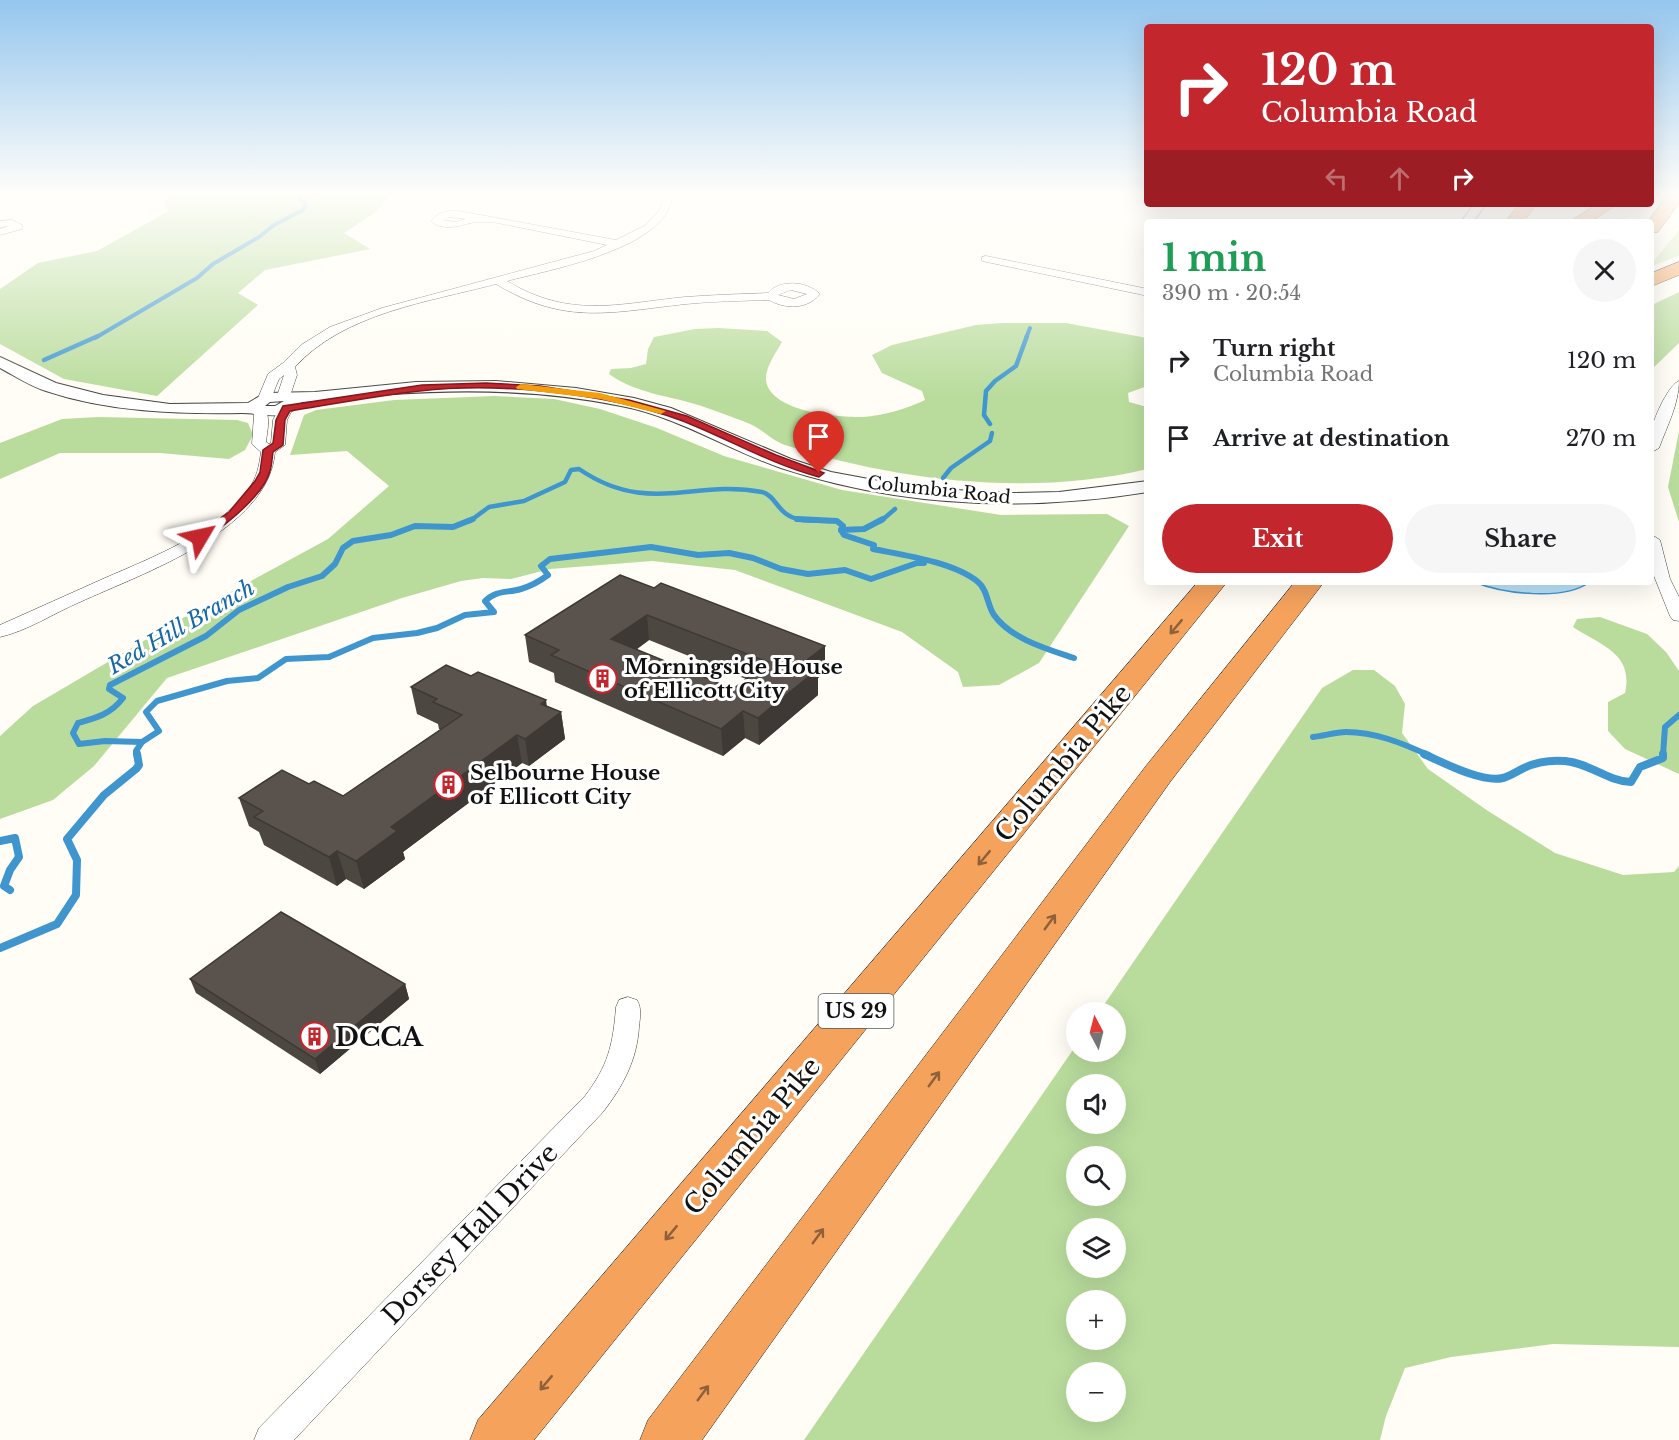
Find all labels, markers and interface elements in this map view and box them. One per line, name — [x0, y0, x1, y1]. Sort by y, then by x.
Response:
text: 120 m — [1261, 44, 1396, 96]
icon: right — [1162, 48, 1240, 126]
text: Columbia Road — [1261, 96, 1477, 129]
icon: left — [1320, 162, 1353, 195]
icon: ahead — [1383, 162, 1416, 195]
icon: right — [1446, 162, 1479, 195]
text: 1 min — [1162, 236, 1266, 281]
button: close — [1573, 239, 1636, 302]
text: 390 m · 20:54 — [1162, 281, 1301, 305]
text: Turn right — [1213, 335, 1335, 362]
icon: right — [1162, 344, 1195, 377]
text: 120 m — [1567, 347, 1636, 374]
text: Columbia Road — [1213, 362, 1373, 386]
pin — [793, 411, 844, 473]
icon: arrive — [802, 420, 835, 453]
icon: arrive — [1162, 422, 1195, 455]
text: Arrive at destination — [1213, 425, 1450, 452]
text: 270 m — [1566, 425, 1636, 452]
street label: Columbia Road — [866, 472, 1012, 508]
button: Exit — [1162, 504, 1393, 573]
button: Share — [1405, 504, 1636, 573]
position arrow — [168, 505, 232, 569]
water label: Red Hill Branch — [102, 574, 259, 681]
one-way arrow — [1169, 619, 1183, 634]
place label: Morningside House of Ellicott City — [624, 654, 843, 704]
building icon: Morningside House of Ellicott City — [587, 663, 619, 695]
street label: Columbia Pike — [988, 678, 1138, 848]
place label: Selbourne House of Ellicott City — [470, 760, 660, 810]
building icon: Selbourne House of Ellicott City — [433, 769, 465, 801]
one-way arrow — [977, 850, 991, 865]
one-way arrow — [1043, 914, 1056, 930]
road number: US 29 — [818, 994, 894, 1028]
north arrow — [1066, 1002, 1126, 1062]
map controls — [1066, 1002, 1126, 1422]
building icon: DCCA — [298, 1021, 330, 1053]
place label: DCCA — [335, 1021, 424, 1053]
street label: Columbia Pike — [677, 1051, 827, 1221]
one-way arrow — [928, 1071, 940, 1087]
button: sound — [1066, 1074, 1126, 1134]
street label: Dorsey Hall Drive — [375, 1137, 565, 1331]
button: search — [1066, 1146, 1126, 1206]
button: layers — [1066, 1218, 1126, 1278]
one-way arrow — [664, 1225, 677, 1241]
one-way arrow — [812, 1228, 825, 1244]
button: + — [1066, 1290, 1126, 1350]
button: − — [1066, 1362, 1126, 1422]
one-way arrow — [539, 1375, 552, 1391]
one-way arrow — [697, 1385, 709, 1401]

